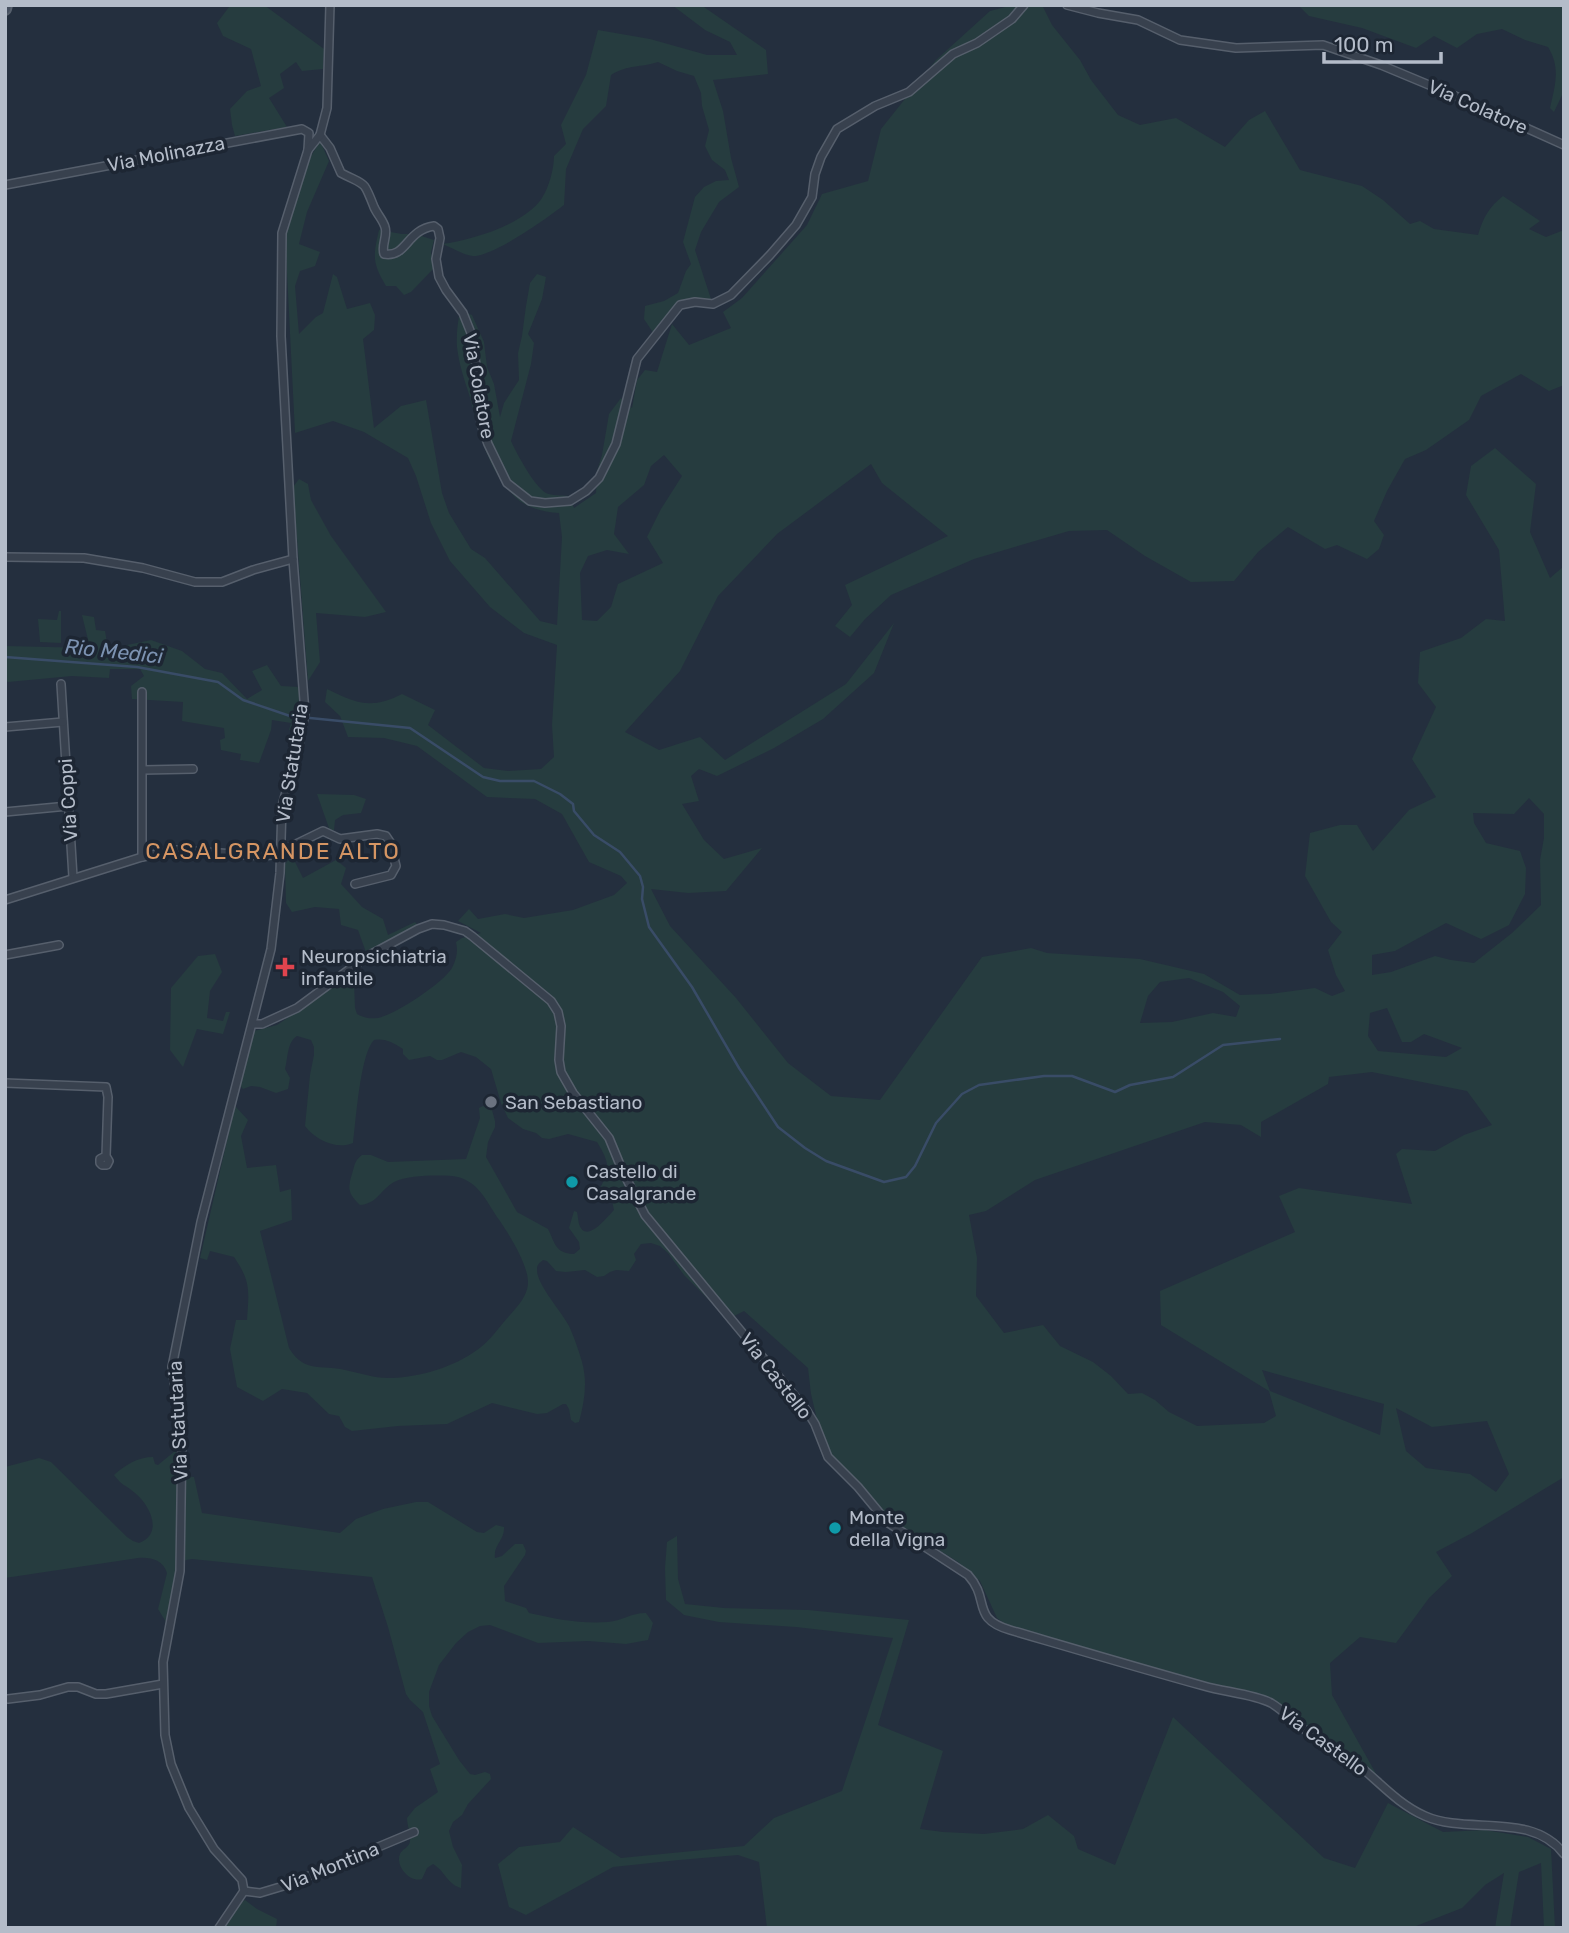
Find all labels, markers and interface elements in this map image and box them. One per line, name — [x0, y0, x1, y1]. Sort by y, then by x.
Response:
scale bar — [1324, 21, 1441, 65]
text: 100 m — [1334, 32, 1393, 57]
street label: Via Colatore — [1425, 75, 1531, 139]
street label: Via Molinazza — [105, 131, 227, 177]
street label: Via Colatore — [458, 331, 500, 441]
water label: Rio Medici — [64, 633, 165, 669]
street label: Via Statutaria — [271, 702, 313, 824]
street label: Via Coppi — [54, 758, 82, 842]
district label: CASALGRANDE ALTO — [145, 837, 401, 865]
place label: Neuropsichiatria infantile — [301, 945, 447, 990]
marker: Neuropsichiatria infantile — [275, 957, 295, 977]
place label: San Sebastiano — [505, 1091, 642, 1114]
marker: San Sebastiano — [483, 1094, 499, 1110]
place label: Castello di Casalgrande — [586, 1160, 696, 1205]
marker: Castello di Casalgrande — [564, 1174, 580, 1190]
street label: Via Castello — [735, 1328, 817, 1424]
street label: Via Statutaria — [163, 1360, 193, 1482]
place label: Monte della Vigna — [849, 1506, 945, 1551]
marker: Monte della Vigna — [827, 1520, 843, 1536]
street label: Via Castello — [1275, 1701, 1371, 1781]
street label: Via Montina — [278, 1837, 382, 1897]

